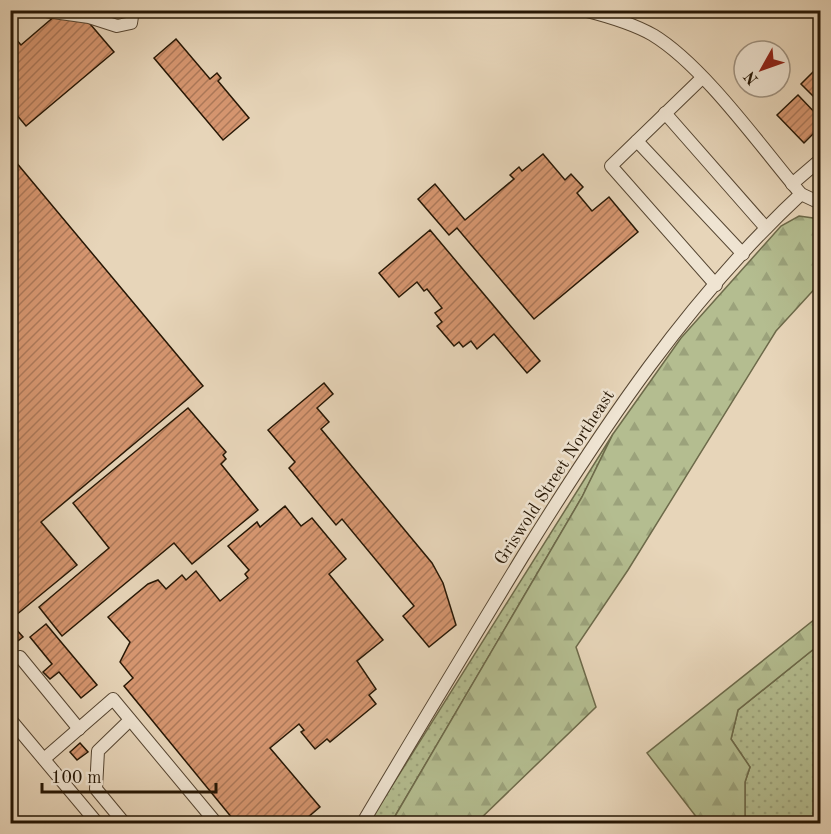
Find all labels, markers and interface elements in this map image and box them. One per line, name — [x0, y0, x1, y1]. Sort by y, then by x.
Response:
north arrow — [732, 39, 792, 99]
text: N — [741, 67, 762, 87]
street label: Griswold Street Northeast — [492, 387, 618, 568]
scale bar — [42, 756, 216, 794]
text: 100 m — [51, 769, 102, 787]

